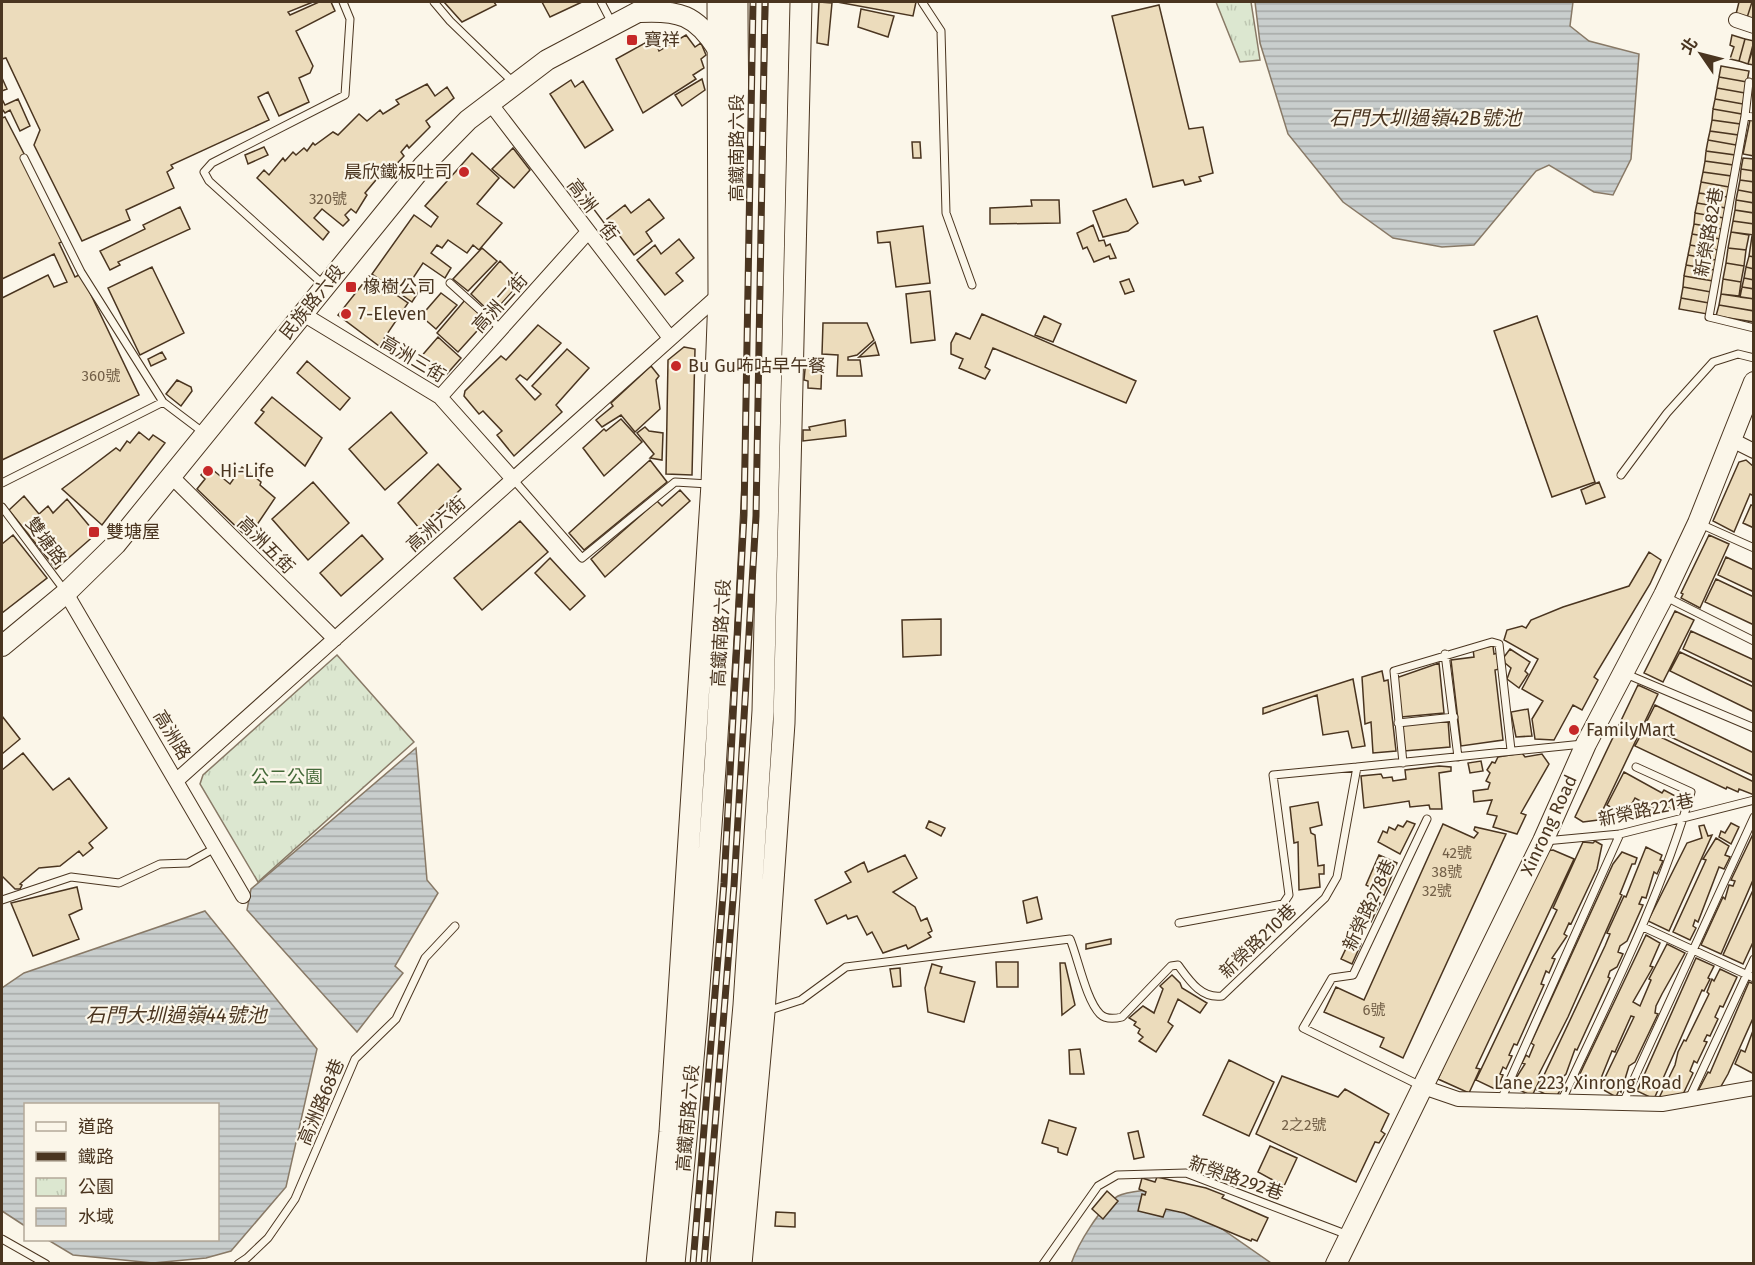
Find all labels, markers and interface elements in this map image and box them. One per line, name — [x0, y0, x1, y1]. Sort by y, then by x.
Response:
north arrow — [1671, 24, 1731, 84]
place label: 寶祥 — [644, 29, 680, 51]
marker: 寶祥 — [625, 33, 639, 47]
text: 北 — [1677, 34, 1701, 58]
street label: 高鐵南路六段 — [726, 94, 748, 202]
water label: 石門大圳過嶺42B號池 — [1329, 106, 1523, 130]
place label: 晨欣鐵板吐司 — [344, 161, 452, 183]
marker: 晨欣鐵板吐司 — [457, 165, 471, 179]
street label: 高洲一街 — [563, 175, 623, 245]
street label: 新榮路82巷 — [1690, 185, 1728, 279]
house number: 320號 — [309, 190, 347, 208]
street label: 民族路六段 — [275, 260, 349, 344]
street label: 高洲二街 — [468, 269, 532, 337]
place label: 橡樹公司 — [363, 276, 435, 298]
marker: 橡樹公司 — [344, 280, 358, 294]
place label: 7-Eleven — [358, 303, 427, 325]
marker: 7-Eleven — [339, 307, 353, 321]
street label: 高洲三街 — [376, 331, 450, 387]
place label: Bu Gu咘咕早午餐 — [688, 355, 826, 377]
marker: Bu Gu咘咕早午餐 — [669, 359, 683, 373]
house number: 360號 — [82, 367, 120, 385]
place label: Hi-Life — [220, 460, 274, 482]
marker: Hi-Life — [201, 464, 215, 478]
street label: 高洲六街 — [402, 492, 470, 556]
street label: 高洲五街 — [233, 512, 299, 578]
street label: 雙塘路 — [21, 513, 71, 569]
place label: 雙塘屋 — [106, 521, 160, 543]
marker: 雙塘屋 — [87, 525, 101, 539]
street label: 高鐵南路六段 — [707, 578, 735, 688]
street label: 高洲路 — [149, 706, 195, 764]
place label: FamilyMart — [1586, 719, 1676, 741]
marker: FamilyMart — [1567, 723, 1581, 737]
park label: 公二公園 — [251, 766, 323, 788]
street label: Xinrong Road — [1516, 771, 1582, 879]
street label: 新榮路221巷 — [1596, 789, 1696, 831]
house number: 42號 — [1442, 844, 1472, 862]
street label: 新榮路278巷 — [1338, 856, 1400, 954]
house number: 38號 — [1432, 863, 1462, 881]
house number: 32號 — [1422, 882, 1452, 900]
street label: 新榮路210巷 — [1215, 899, 1301, 983]
house number: 6號 — [1363, 1001, 1386, 1019]
water label: 石門大圳過嶺44號池 — [85, 1003, 269, 1027]
street label: 高洲路68巷 — [293, 1056, 349, 1148]
street label: 高鐵南路六段 — [672, 1063, 704, 1173]
street label: Lane 223, Xinrong Road — [1494, 1072, 1682, 1094]
legend — [24, 1103, 219, 1241]
text: 道路 — [78, 1116, 114, 1138]
house number: 2之2號 — [1282, 1116, 1326, 1134]
text: 鐵路 — [78, 1146, 114, 1168]
street label: 新榮路292巷 — [1186, 1152, 1286, 1204]
text: 公園 — [78, 1176, 114, 1198]
text: 水域 — [78, 1206, 114, 1228]

